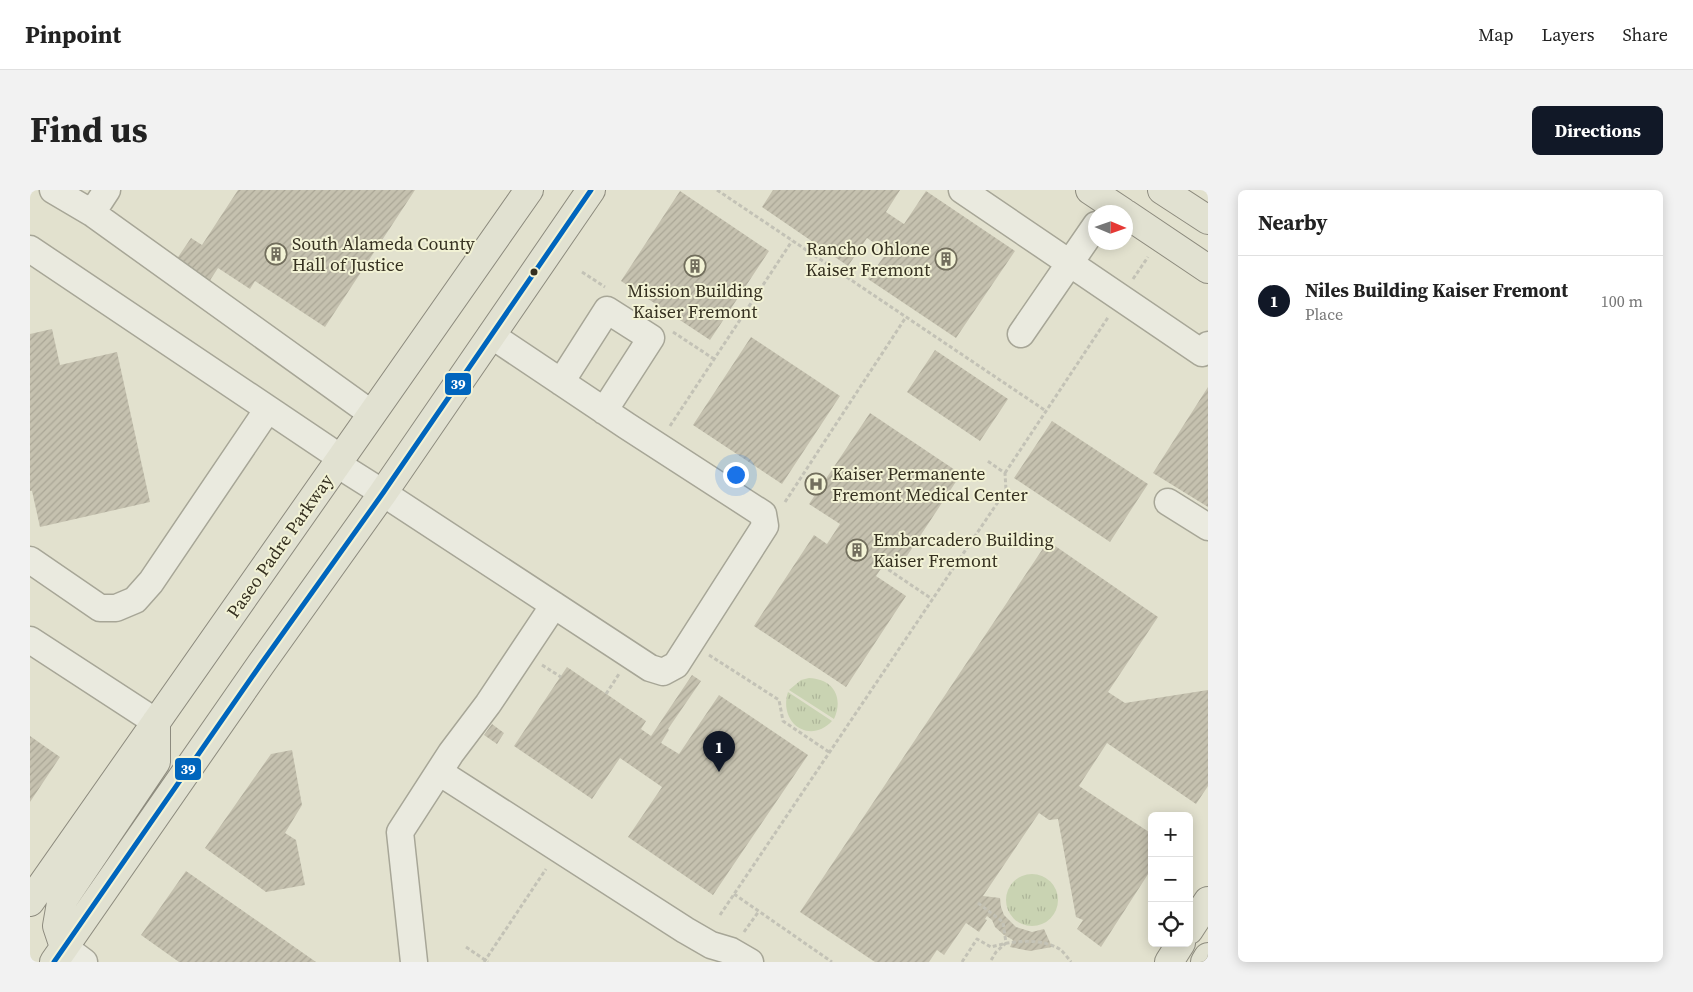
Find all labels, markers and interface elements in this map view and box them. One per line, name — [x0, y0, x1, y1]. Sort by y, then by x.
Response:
text: Pinpoint — [25, 18, 121, 51]
text: Map — [1478, 22, 1513, 47]
text: Layers — [1541, 22, 1594, 47]
text: Share — [1622, 22, 1668, 47]
text: Find us — [30, 106, 148, 154]
button: Directions — [1532, 106, 1663, 155]
north arrow — [1088, 205, 1133, 250]
text: Nearby — [1258, 208, 1328, 237]
place label: South Alameda County Hall of Justice — [292, 231, 475, 277]
place label: Rancho Ohlone Kaiser Fremont — [805, 236, 930, 282]
building icon: South Alameda County Hall of Justice — [264, 242, 288, 266]
building icon: Rancho Ohlone Kaiser Fremont — [934, 247, 958, 271]
building icon: Mission Building Kaiser Fremont — [683, 254, 707, 278]
unlabelled marker — [529, 267, 539, 277]
text: Niles Building Kaiser Fremont — [1305, 277, 1568, 303]
place label: Mission Building Kaiser Fremont — [627, 278, 763, 324]
text: 1 — [1270, 290, 1278, 312]
text: 100 m — [1601, 290, 1643, 312]
text: Place — [1305, 303, 1343, 325]
line badge: 39 — [444, 372, 472, 396]
text: 39 — [450, 374, 466, 394]
place label: Kaiser Permanente Fremont Medical Center — [832, 461, 1028, 507]
your location — [723, 462, 749, 488]
street label: Paseo Padre Parkway — [221, 468, 339, 623]
hospital icon: Kaiser Permanente Fremont Medical Center — [804, 472, 828, 496]
place label: Embarcadero Building Kaiser Fremont — [873, 527, 1054, 573]
building icon: Embarcadero Building Kaiser Fremont — [845, 538, 869, 562]
pin: 1 — [703, 731, 735, 772]
line badge: 39 — [174, 757, 202, 781]
text: 39 — [180, 759, 196, 779]
map controls — [1148, 812, 1193, 947]
button: + — [1148, 812, 1193, 857]
button: − — [1148, 857, 1193, 902]
button: locate — [1148, 902, 1193, 947]

